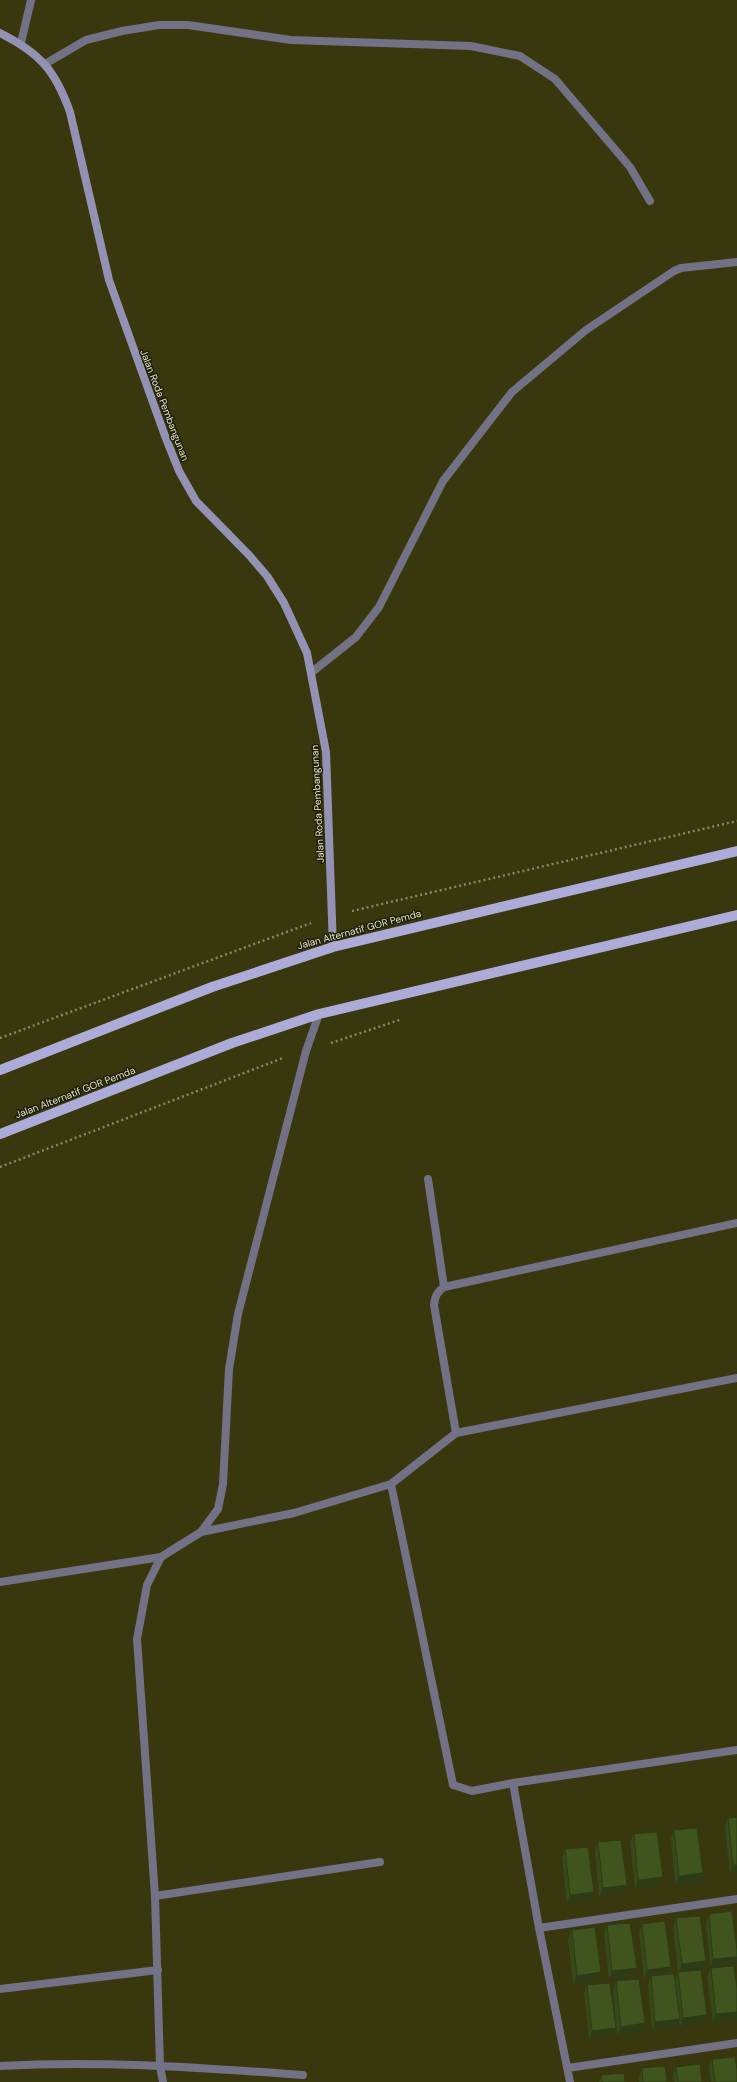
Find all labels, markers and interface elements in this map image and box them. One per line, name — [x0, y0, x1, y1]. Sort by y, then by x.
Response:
street label: Jalan Roda Pembangunan — [137, 348, 192, 463]
street label: Jalan Roda Pembangunan — [308, 744, 327, 863]
street label: Jalan Alternatif GOR Pemda — [296, 907, 422, 952]
street label: Jalan Alternatif GOR Pemda — [13, 1064, 137, 1121]

